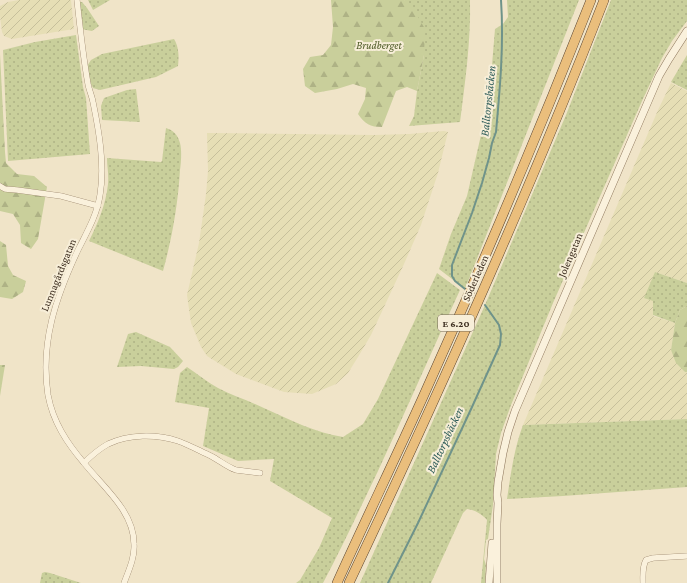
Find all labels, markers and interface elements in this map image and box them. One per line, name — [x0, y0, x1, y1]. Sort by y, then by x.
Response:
park label: Brudberget — [356, 39, 403, 52]
water label: Balltorpsbäcken — [477, 65, 499, 137]
street label: Jolengatan — [555, 231, 586, 280]
street label: Lunnagårdsgatan — [38, 237, 79, 313]
street label: Söderleden — [459, 253, 491, 303]
road number: E 6.20 — [438, 315, 474, 331]
water label: Balltorpsbäcken — [424, 405, 466, 475]

